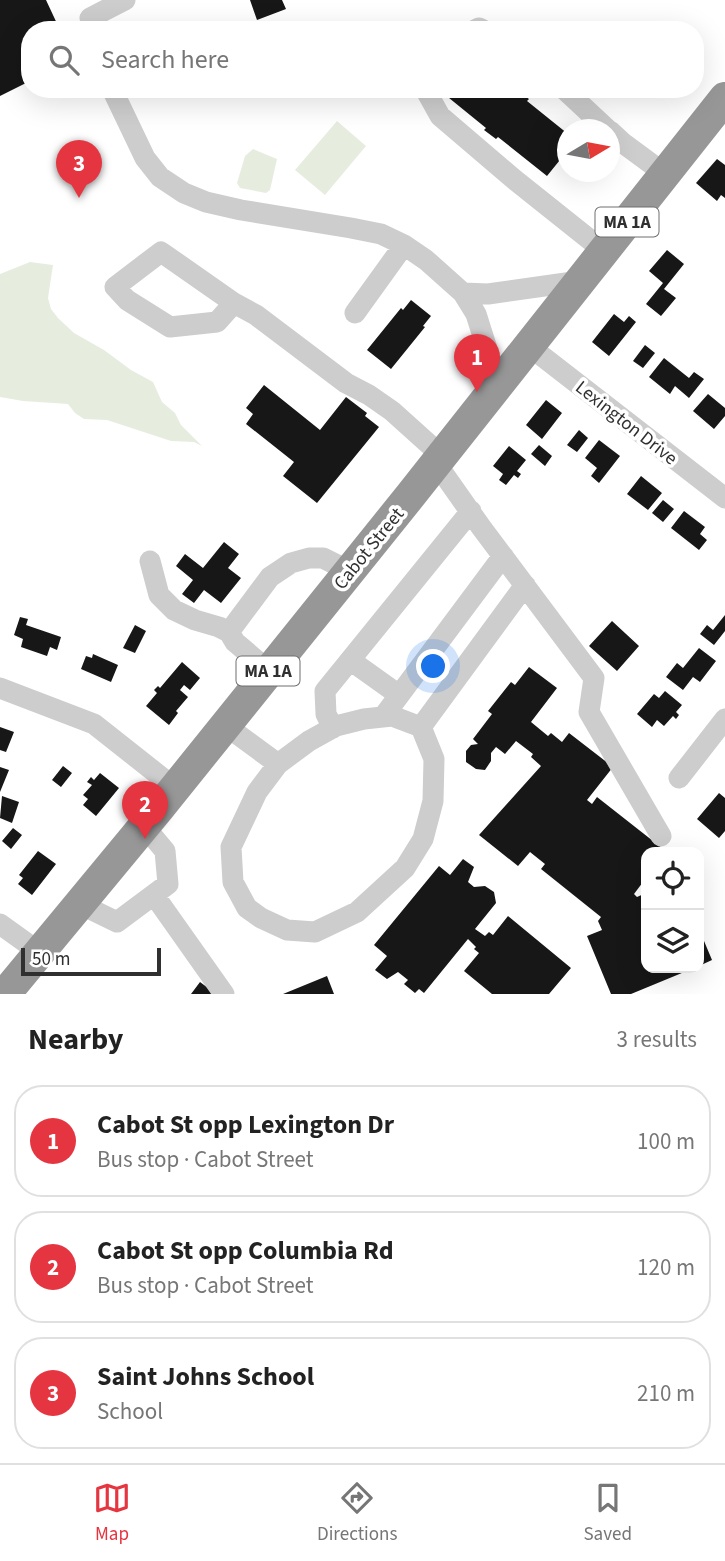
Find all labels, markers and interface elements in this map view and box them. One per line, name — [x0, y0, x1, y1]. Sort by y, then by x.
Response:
search box — [21, 21, 704, 98]
icon: search — [45, 41, 83, 79]
text: Search here — [101, 41, 229, 78]
north arrow — [557, 119, 620, 182]
pin: 3 — [56, 140, 102, 198]
road number: MA 1A — [596, 208, 658, 236]
pin: 1 — [454, 334, 500, 392]
street label: Lexington Drive — [569, 375, 683, 472]
street label: Cabot Street — [328, 502, 411, 596]
your location — [416, 649, 450, 683]
road number: MA 1A — [236, 656, 300, 686]
pin: 2 — [122, 781, 168, 839]
map controls — [641, 847, 704, 973]
button: locate — [641, 847, 704, 910]
button: layers — [641, 910, 704, 973]
scale bar — [21, 945, 161, 977]
text: 50 m — [32, 946, 70, 973]
text: Nearby — [28, 1018, 123, 1061]
text: 3 results — [617, 1023, 697, 1056]
text: Cabot St opp Lexington Dr — [97, 1106, 394, 1143]
text: 1 — [47, 1125, 59, 1158]
text: 100 m — [637, 1125, 695, 1158]
text: Bus stop · Cabot Street — [97, 1143, 314, 1176]
text: Cabot St opp Columbia Rd — [97, 1232, 394, 1269]
text: 2 — [47, 1251, 59, 1284]
text: 120 m — [637, 1251, 695, 1284]
text: Bus stop · Cabot Street — [97, 1269, 314, 1302]
text: Saint Johns School — [97, 1358, 314, 1395]
text: 3 — [47, 1377, 59, 1410]
text: 210 m — [637, 1377, 695, 1410]
text: School — [97, 1395, 163, 1428]
tab: Map — [93, 1479, 131, 1548]
tab: Directions — [317, 1479, 397, 1548]
tab: Saved — [583, 1479, 632, 1548]

